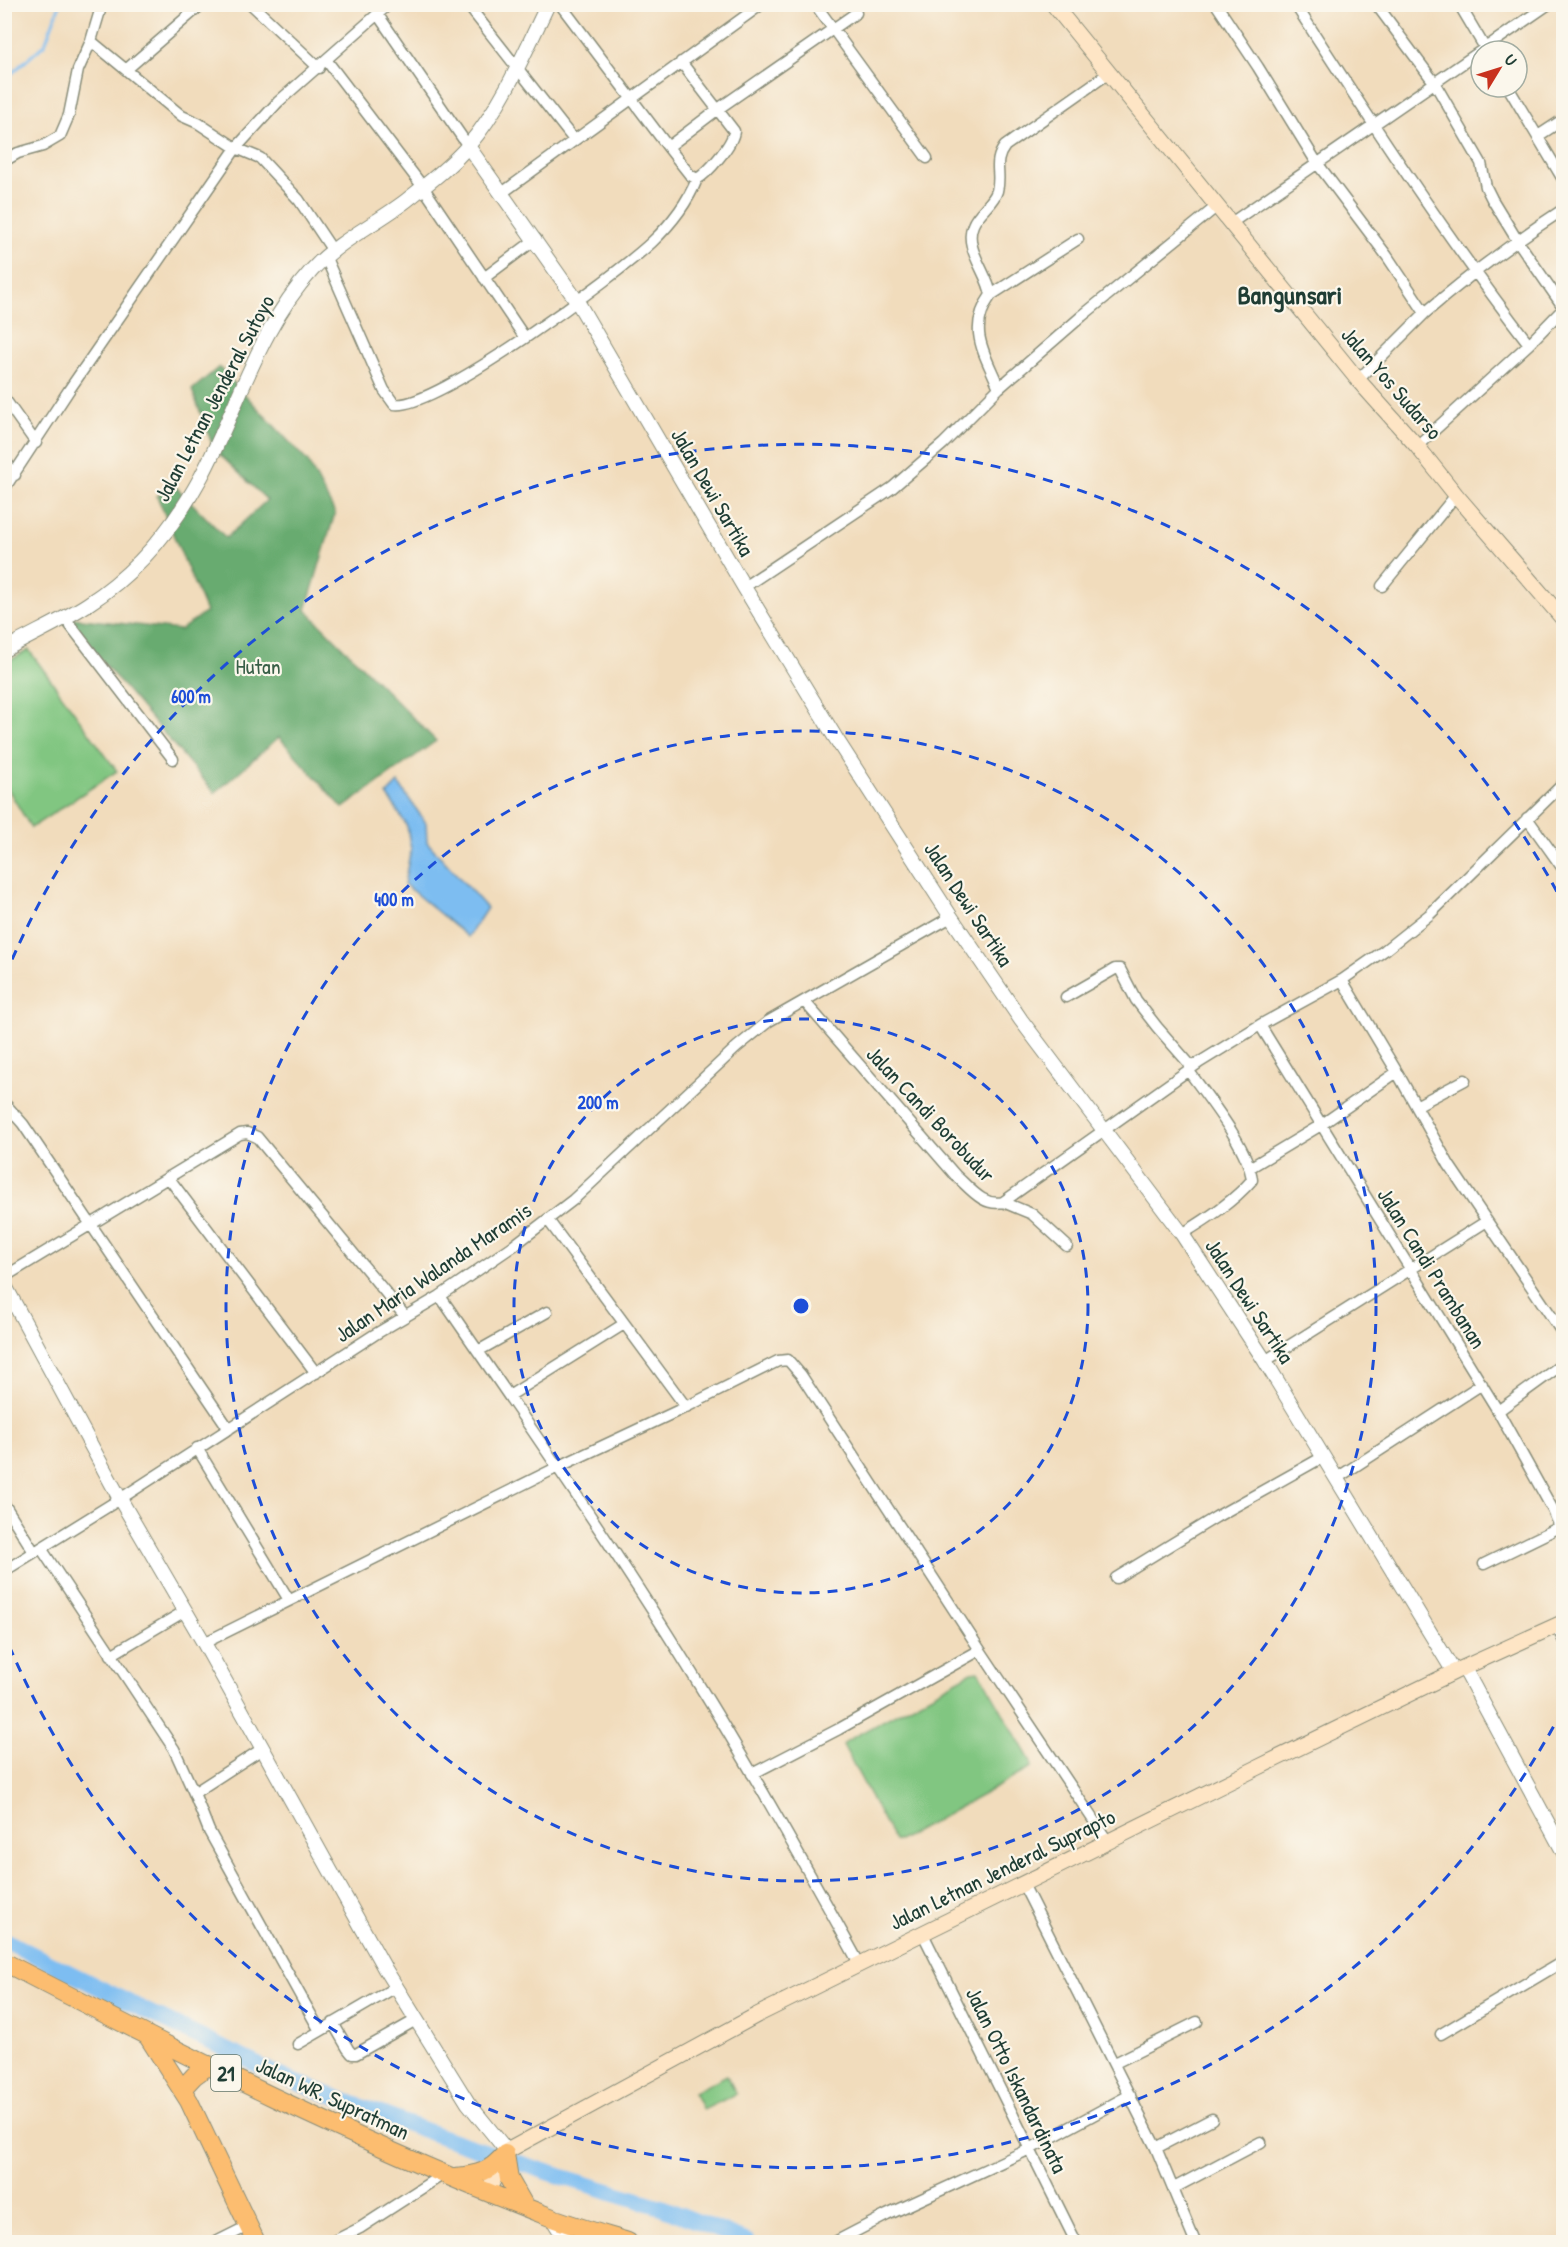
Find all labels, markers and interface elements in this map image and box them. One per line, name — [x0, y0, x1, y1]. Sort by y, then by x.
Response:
north arrow — [1469, 39, 1529, 99]
text: U — [1499, 50, 1522, 70]
district label: Bangunsari — [1238, 277, 1342, 313]
street label: Jalan Letnan Jenderal Sutoyo — [147, 289, 281, 507]
street label: Jalan Yos Sudarso — [1335, 320, 1449, 446]
street label: Jalan Dewi Sartika — [664, 423, 762, 562]
park label: Hutan — [235, 651, 281, 681]
text: 600 m — [171, 684, 211, 709]
street label: Jalan Dewi Sartika — [917, 836, 1021, 972]
text: 400 m — [374, 887, 414, 912]
street label: Jalan Candi Borobudur — [860, 1039, 1003, 1189]
text: 200 m — [578, 1090, 618, 1115]
street label: Jalan Candi Prambanan — [1370, 1182, 1494, 1354]
street label: Jalan Maria Walanda Maramis — [329, 1195, 537, 1349]
street label: Jalan Dewi Sartika — [1198, 1233, 1302, 1369]
centre of rings — [791, 1296, 811, 1316]
street label: Jalan Letnan Jenderal Suprapto — [884, 1801, 1120, 1937]
street label: Jalan Otto Iskandardinata — [959, 1982, 1075, 2178]
street label: Jalan WR. Supratman — [251, 2049, 415, 2147]
road number: 21 — [211, 2055, 241, 2091]

